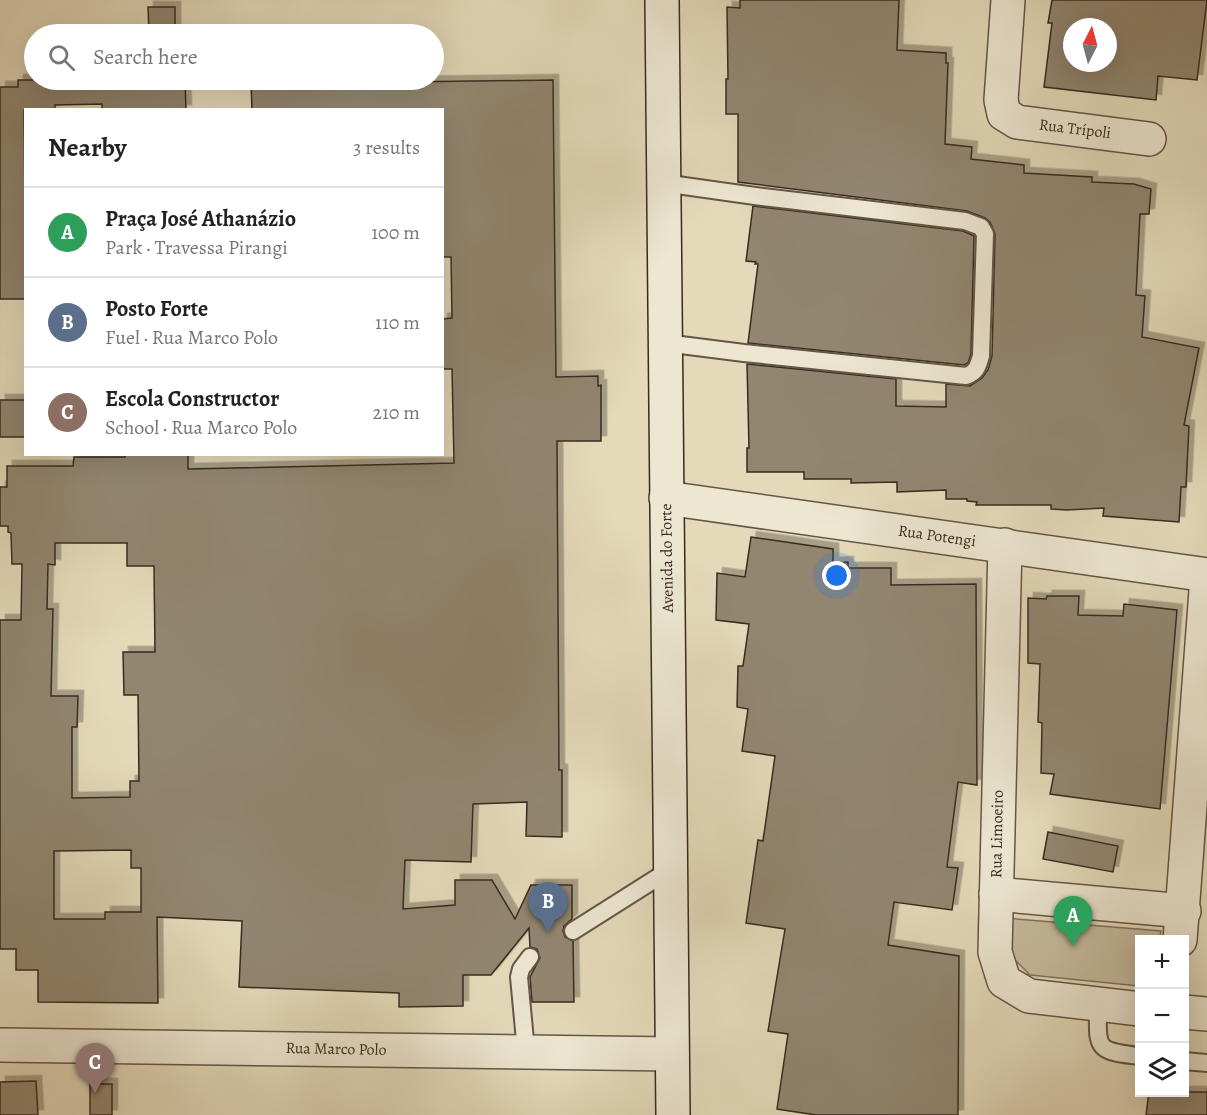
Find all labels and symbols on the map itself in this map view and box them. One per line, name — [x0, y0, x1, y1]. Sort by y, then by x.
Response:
north arrow — [1063, 18, 1117, 72]
street label: Rua Trípoli — [1038, 114, 1112, 144]
street label: Avenida do Forte — [655, 503, 679, 614]
street label: Rua Potengi — [897, 520, 977, 552]
your location — [822, 561, 851, 590]
street label: Rua Limoeiro — [985, 790, 1009, 878]
pin: B — [528, 882, 568, 932]
pin: A — [1054, 896, 1092, 946]
street label: Rua Marco Polo — [285, 1037, 387, 1061]
pin: C — [76, 1044, 115, 1093]

